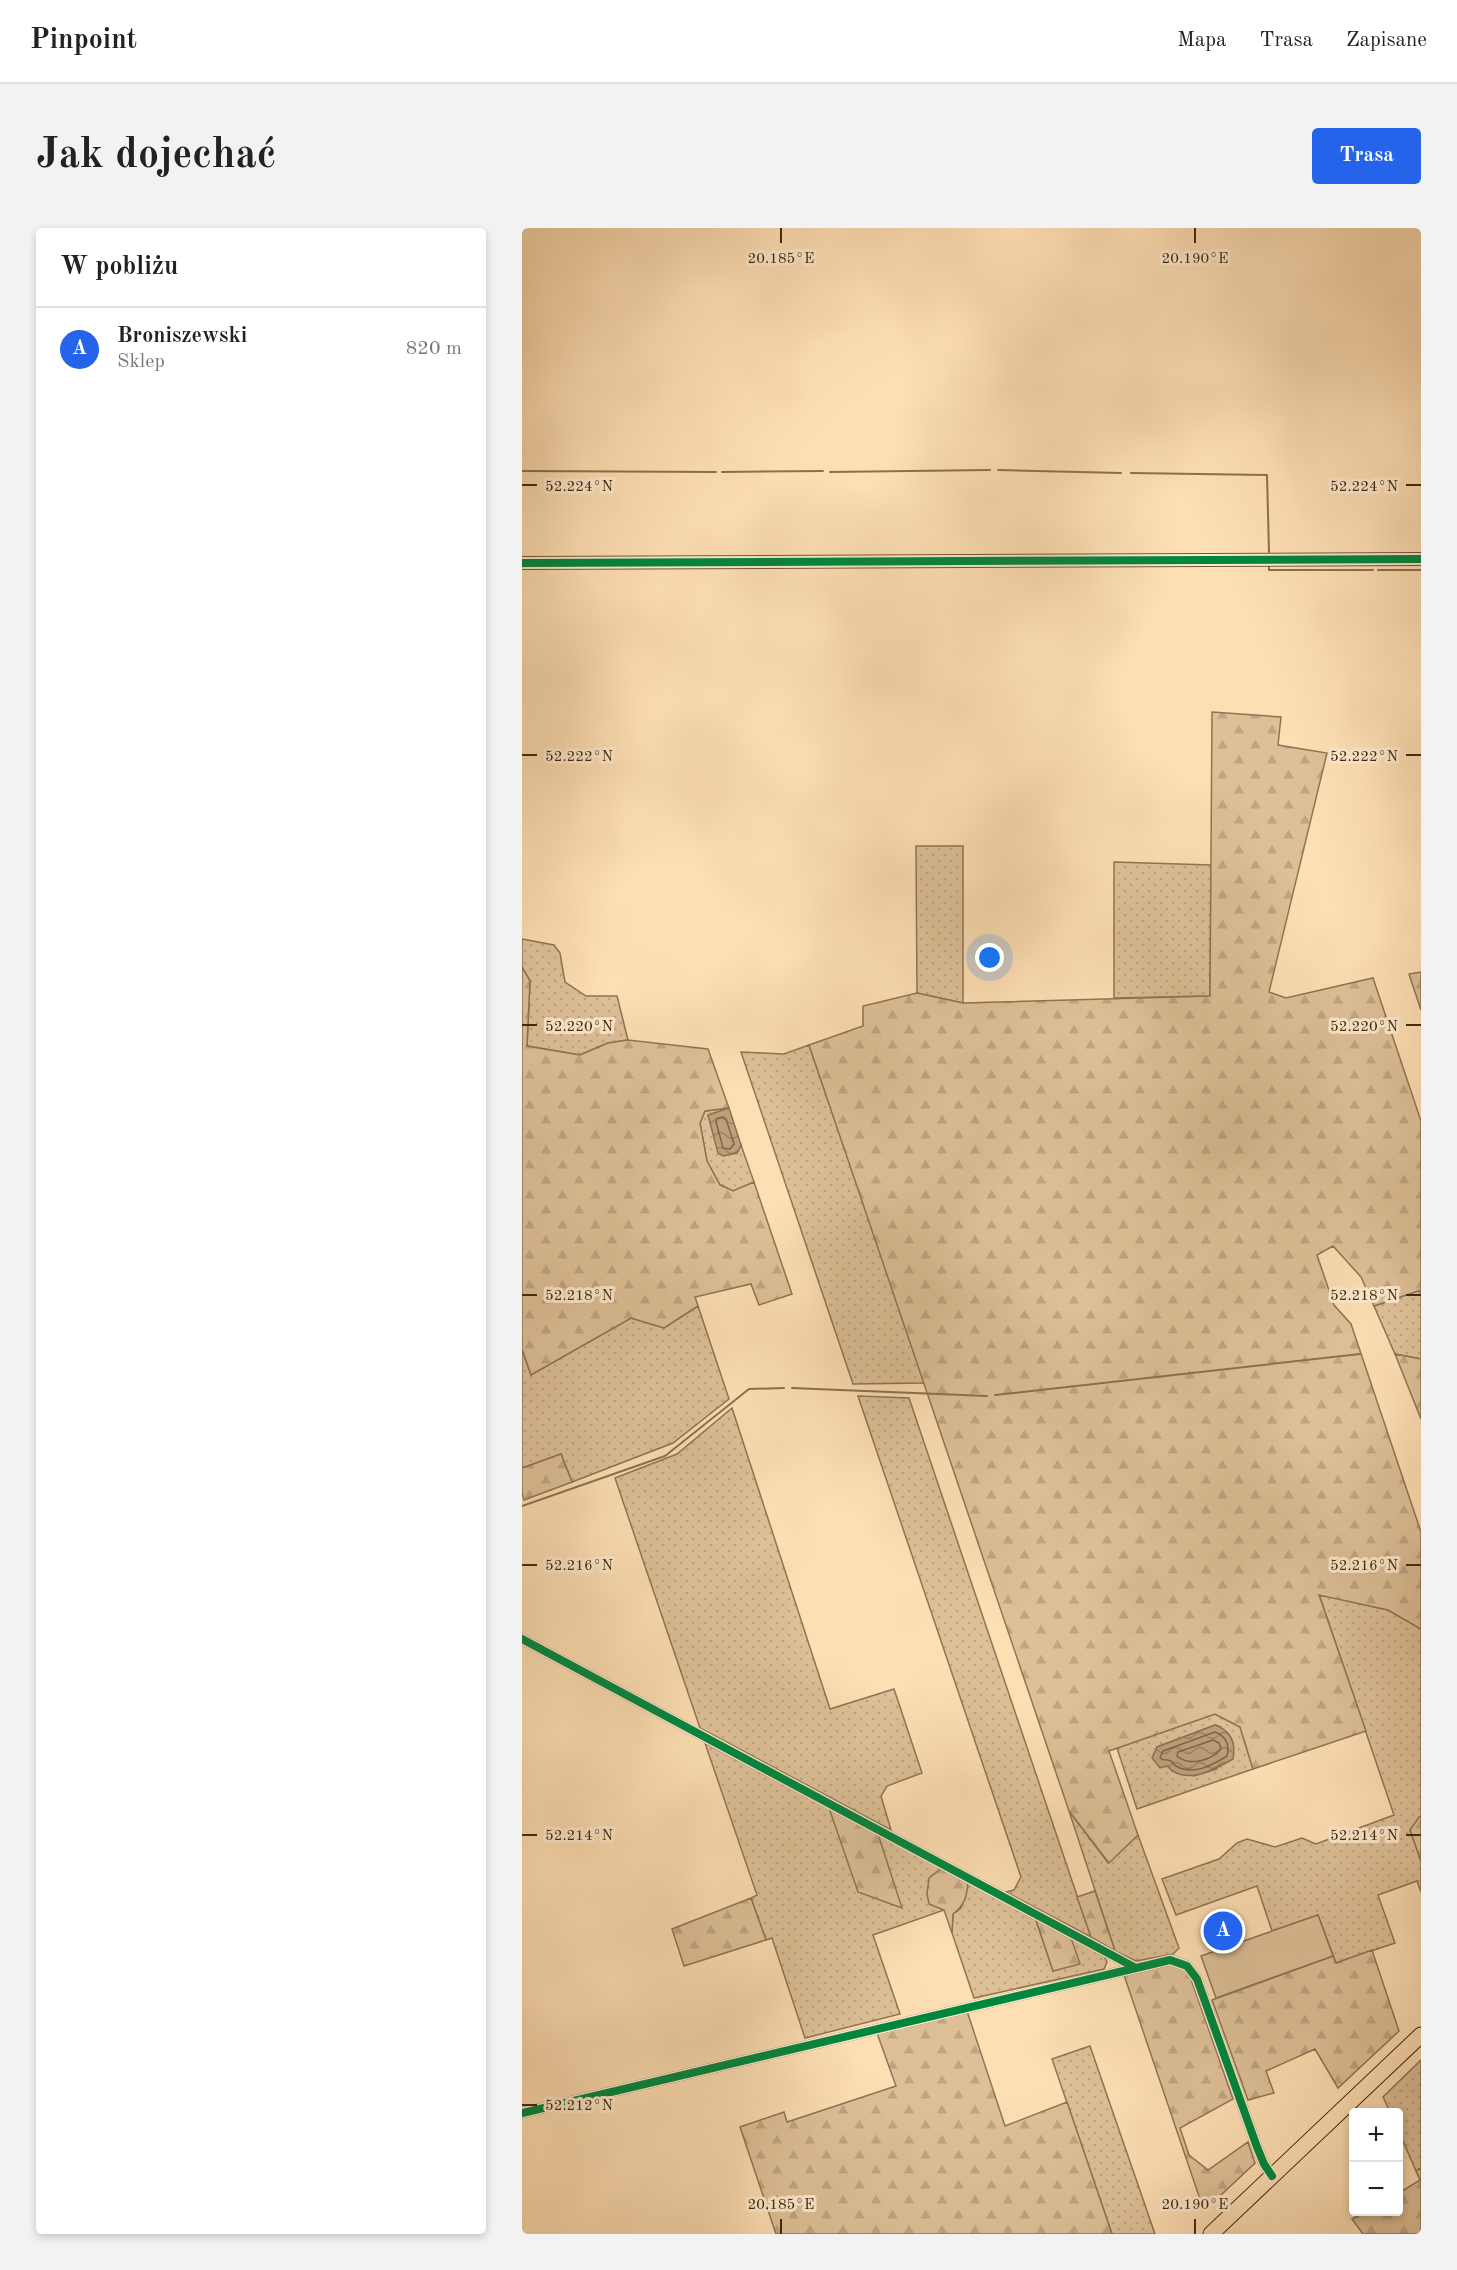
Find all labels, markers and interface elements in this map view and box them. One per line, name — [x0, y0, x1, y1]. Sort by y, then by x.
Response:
text: Pinpoint — [30, 27, 137, 55]
text: Mapa — [1177, 30, 1226, 51]
text: Trasa — [1259, 30, 1313, 51]
text: Zapisane — [1346, 30, 1427, 51]
button: Trasa — [1312, 128, 1421, 184]
text: Jak dojechać — [36, 135, 277, 177]
text: 20.185°E — [748, 252, 814, 267]
text: 20.190°E — [1162, 252, 1228, 267]
text: W pobliżu — [60, 254, 178, 280]
text: Broniszewski — [117, 325, 247, 347]
text: A — [72, 339, 87, 359]
text: 820 m — [406, 339, 462, 359]
text: Sklep — [117, 352, 165, 372]
text: 52.224°N — [545, 480, 613, 495]
text: 52.224°N — [1330, 480, 1398, 495]
text: 52.222°N — [545, 750, 613, 765]
text: 52.222°N — [1330, 750, 1398, 765]
your location — [975, 943, 1004, 972]
text: 52.220°N — [545, 1020, 613, 1035]
text: 52.220°N — [1330, 1020, 1398, 1035]
text: 52.218°N — [545, 1289, 613, 1304]
text: 52.218°N — [1330, 1289, 1398, 1304]
text: 52.216°N — [545, 1559, 613, 1574]
text: 52.216°N — [1330, 1559, 1398, 1574]
text: 52.214°N — [545, 1829, 613, 1844]
text: 52.214°N — [1330, 1829, 1398, 1844]
pin: A — [1204, 1908, 1242, 1954]
text: 52.212°N — [545, 2099, 613, 2114]
map controls — [1349, 2108, 1403, 2216]
button: + — [1349, 2108, 1403, 2162]
button: − — [1349, 2162, 1403, 2216]
text: 20.185°E — [748, 2198, 814, 2213]
text: 20.190°E — [1162, 2198, 1228, 2213]

